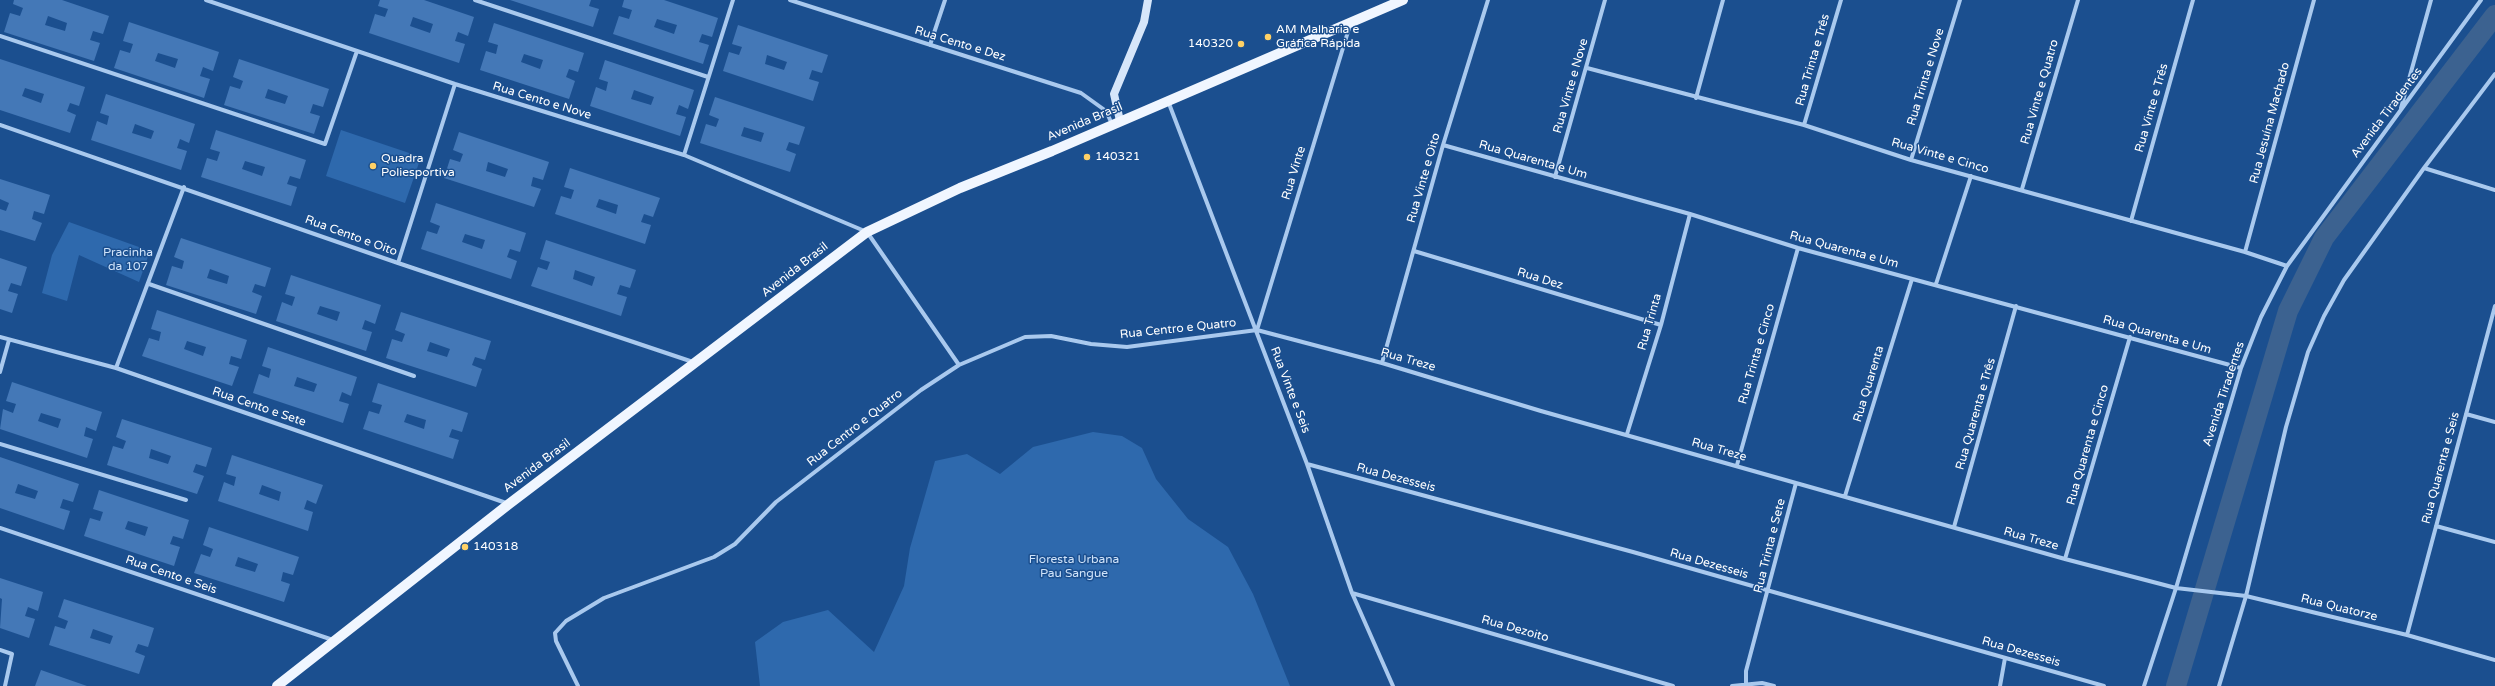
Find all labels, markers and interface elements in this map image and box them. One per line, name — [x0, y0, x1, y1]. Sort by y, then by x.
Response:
street label: Rua Trinta e Três — [1793, 12, 1833, 108]
street label: Rua Cento e Dez — [913, 23, 1007, 65]
place label: AM Malharia e Gráfica Rápida — [1276, 23, 1360, 51]
street label: Rua Trinta e Nove — [1904, 27, 1948, 127]
marker: AM Malharia e Gráfica Rápida — [1263, 32, 1273, 42]
place label: 140320 — [1188, 37, 1233, 51]
street label: Rua Vinte e Nove — [1551, 37, 1591, 135]
street label: Rua Vinte e Quatro — [2018, 38, 2062, 146]
marker: 140320 — [1236, 39, 1246, 49]
street label: Rua Jesuína Machado — [2247, 61, 2293, 185]
street label: Rua Vinte e Três — [2132, 62, 2172, 154]
street label: Avenida Tiradentes — [2348, 65, 2426, 161]
street label: Rua Cento e Nove — [491, 79, 593, 123]
street label: Avenida Brasil — [1045, 100, 1125, 144]
street label: Rua Vinte e Oito — [1404, 131, 1444, 225]
street label: Rua Vinte e Cinco — [1890, 135, 1990, 177]
street label: Rua Quarenta e Um — [1477, 138, 1589, 182]
street label: Rua Vinte — [1279, 144, 1309, 202]
place label: 140321 — [1095, 150, 1140, 164]
place label: Quadra Poliesportiva — [381, 152, 455, 180]
marker: 140321 — [1082, 152, 1092, 162]
marker: Quadra Poliesportiva — [368, 161, 378, 171]
street label: Rua Cento e Oito — [303, 213, 399, 259]
street label: Rua Quarenta e Um — [1788, 229, 1900, 271]
street label: Avenida Brasil — [759, 240, 831, 300]
park label: Pracinha da 107 — [103, 246, 153, 274]
street label: Rua Dez — [1515, 265, 1565, 293]
street label: Rua Trinta — [1635, 292, 1665, 352]
street label: Rua Trinta e Cinco — [1736, 302, 1778, 406]
street label: Rua Quarenta e Um — [2101, 313, 2213, 357]
street label: Rua Centro e Quatro — [1119, 316, 1237, 342]
street label: Avenida Tiradentes — [2200, 340, 2248, 448]
street label: Rua Quarenta — [1851, 344, 1887, 424]
street label: Rua Vinte e Seis — [1267, 345, 1313, 435]
street label: Rua Treze — [1379, 345, 1437, 375]
street label: Rua Quarenta e Três — [1953, 356, 1999, 472]
street label: Rua Quarenta e Cinco — [2064, 383, 2112, 507]
street label: Rua Cento e Sete — [210, 384, 308, 430]
street label: Rua Centro e Quatro — [804, 386, 906, 470]
street label: Rua Quarenta e Seis — [2419, 411, 2463, 525]
street label: Rua Treze — [1690, 435, 1748, 465]
street label: Avenida Brasil — [500, 436, 574, 496]
street label: Rua Dezesseis — [1355, 461, 1437, 495]
street label: Rua Trinta e Sete — [1751, 497, 1789, 595]
street label: Rua Treze — [2002, 524, 2060, 554]
place label: 140318 — [473, 540, 518, 554]
marker: 140318 — [460, 542, 470, 552]
street label: Rua Dezesseis — [1668, 546, 1750, 582]
street label: Rua Cento e Seis — [123, 553, 219, 597]
park label: Floresta Urbana Pau Sangue — [1029, 553, 1119, 581]
street label: Rua Quatorze — [2299, 592, 2379, 624]
street label: Rua Dezoito — [1480, 613, 1550, 645]
street label: Rua Dezesseis — [1980, 634, 2062, 670]

